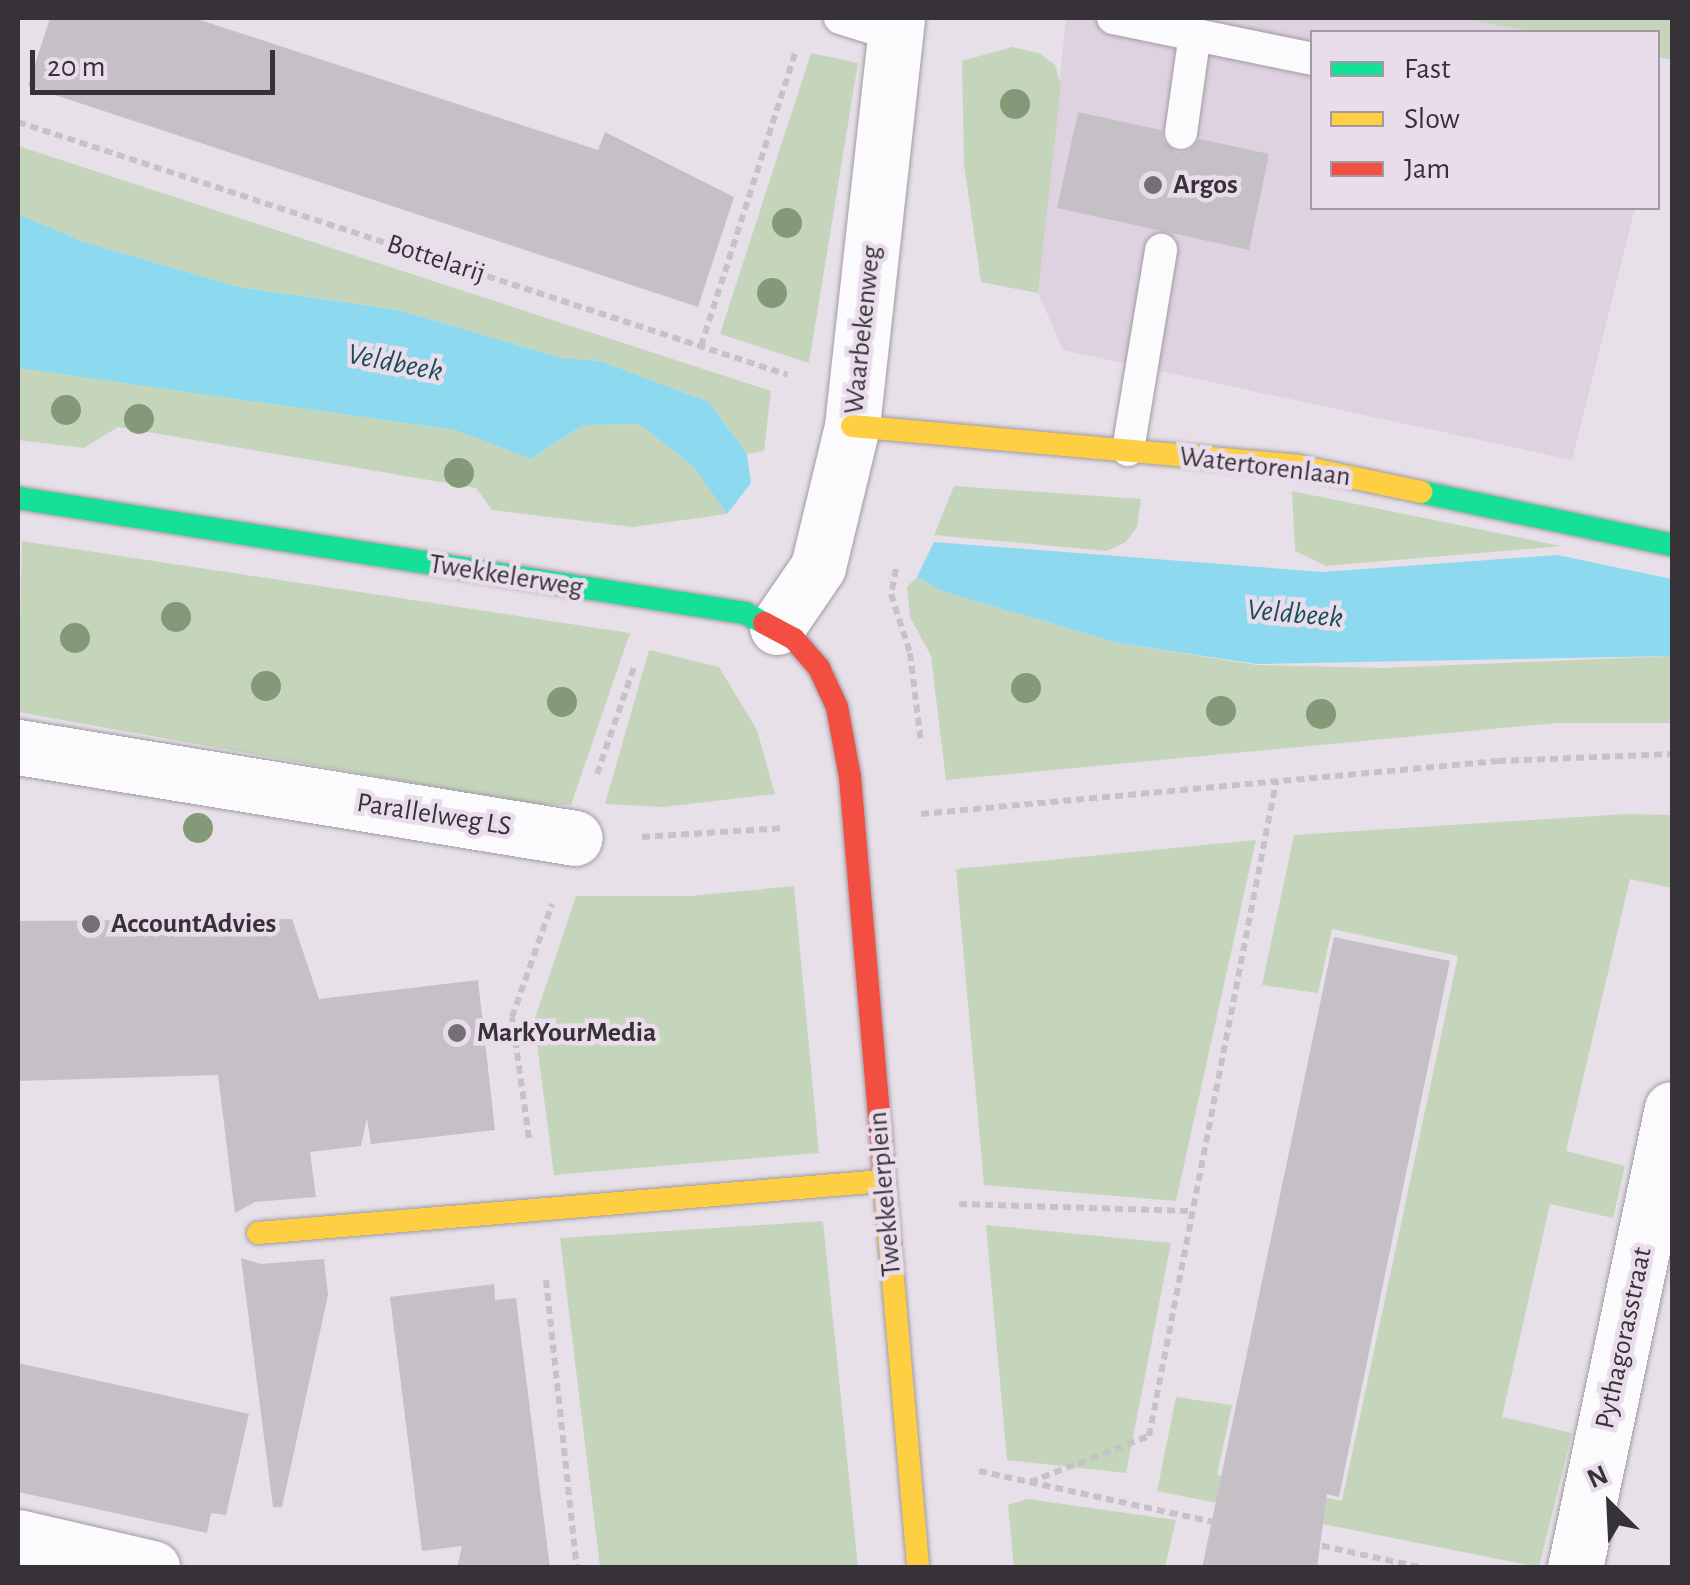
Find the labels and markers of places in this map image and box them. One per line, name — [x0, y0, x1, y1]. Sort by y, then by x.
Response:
place label: Argos — [1173, 168, 1238, 202]
marker: Argos — [1142, 174, 1164, 196]
place label: AccountAdvies — [111, 907, 276, 941]
marker: AccountAdvies — [80, 913, 102, 935]
place label: MarkYourMedia — [477, 1016, 657, 1050]
marker: MarkYourMedia — [446, 1022, 468, 1044]

